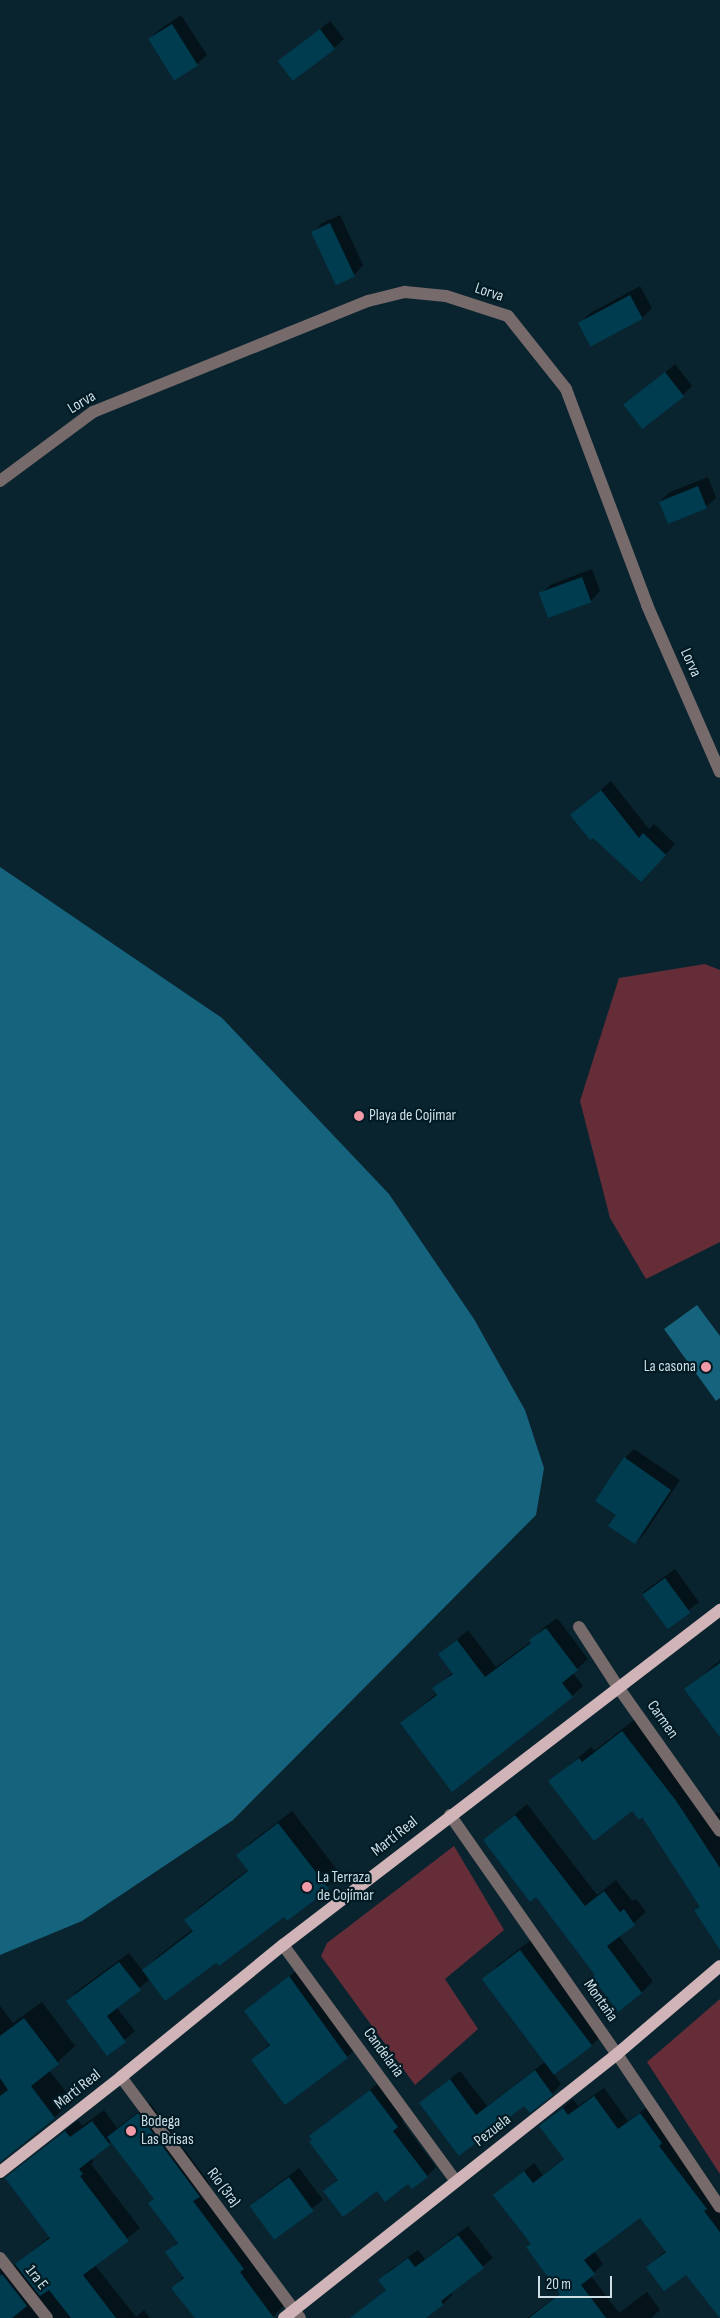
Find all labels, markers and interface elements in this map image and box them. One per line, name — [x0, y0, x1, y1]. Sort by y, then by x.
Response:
street label: Lorva — [472, 279, 506, 307]
street label: Lorva — [65, 387, 99, 419]
street label: Lorva — [675, 646, 705, 680]
place label: Playa de Cojímar — [369, 1106, 456, 1126]
marker: Playa de Cojímar — [353, 1110, 365, 1122]
place label: La casona — [644, 1357, 696, 1377]
marker: La casona — [700, 1361, 712, 1373]
street label: Carmen — [642, 1697, 682, 1743]
street label: Martí Real — [368, 1813, 422, 1861]
place label: La Terraza de Cojímar — [317, 1868, 374, 1906]
marker: La Terraza de Cojímar — [301, 1881, 313, 1893]
street label: Montaña — [579, 1976, 621, 2026]
street label: Candelaria — [359, 2025, 407, 2081]
street label: Martí Real — [51, 2066, 105, 2114]
street label: Pezuela — [471, 2111, 515, 2151]
place label: Bodega Las Brisas — [141, 2112, 194, 2150]
marker: Bodega Las Brisas — [125, 2125, 137, 2137]
street label: Río (3ra) — [202, 2165, 244, 2211]
street label: 1ra E — [21, 2262, 51, 2294]
scale bar — [540, 2266, 614, 2298]
text: 20 m — [546, 2275, 571, 2294]

